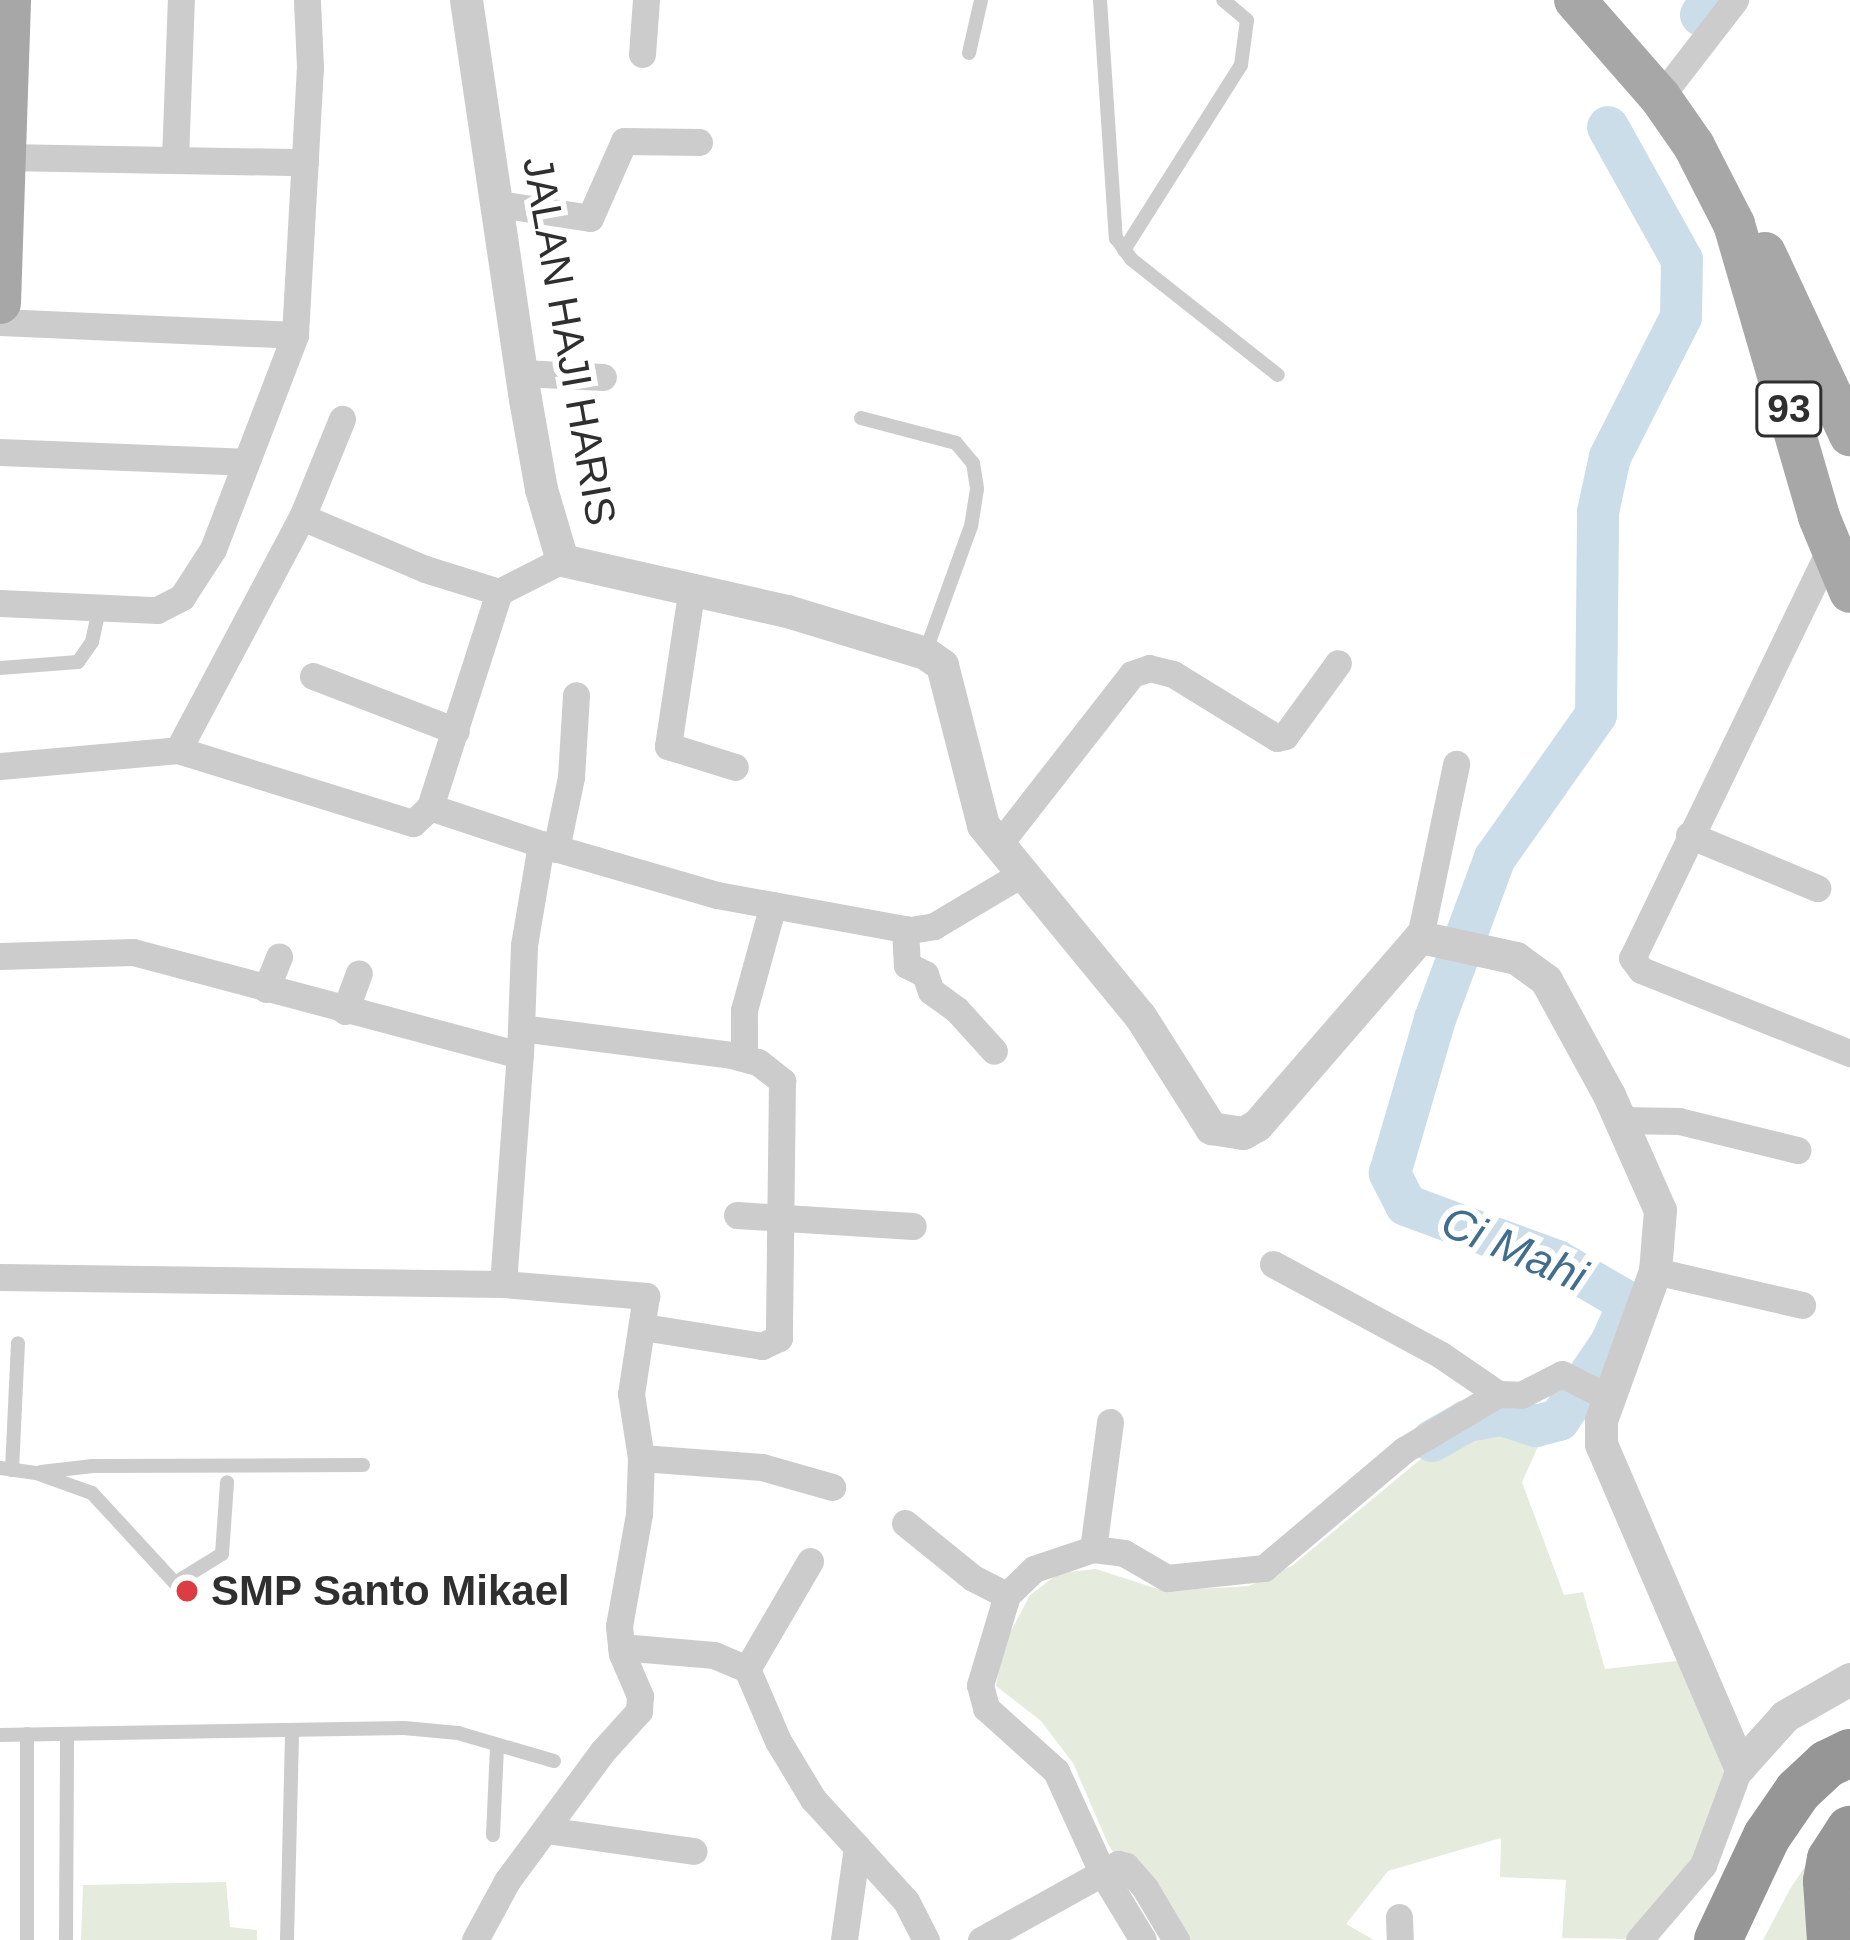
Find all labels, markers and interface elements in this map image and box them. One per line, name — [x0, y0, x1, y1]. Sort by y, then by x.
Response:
street label: JALAN HAJI HARIS — [512, 153, 626, 529]
road number: 93 — [1753, 376, 1825, 442]
water label: Ci Mahi — [1433, 1194, 1595, 1304]
place label: SMP Santo Mikael — [211, 1566, 570, 1616]
marker: SMP Santo Mikael — [174, 1578, 200, 1604]

